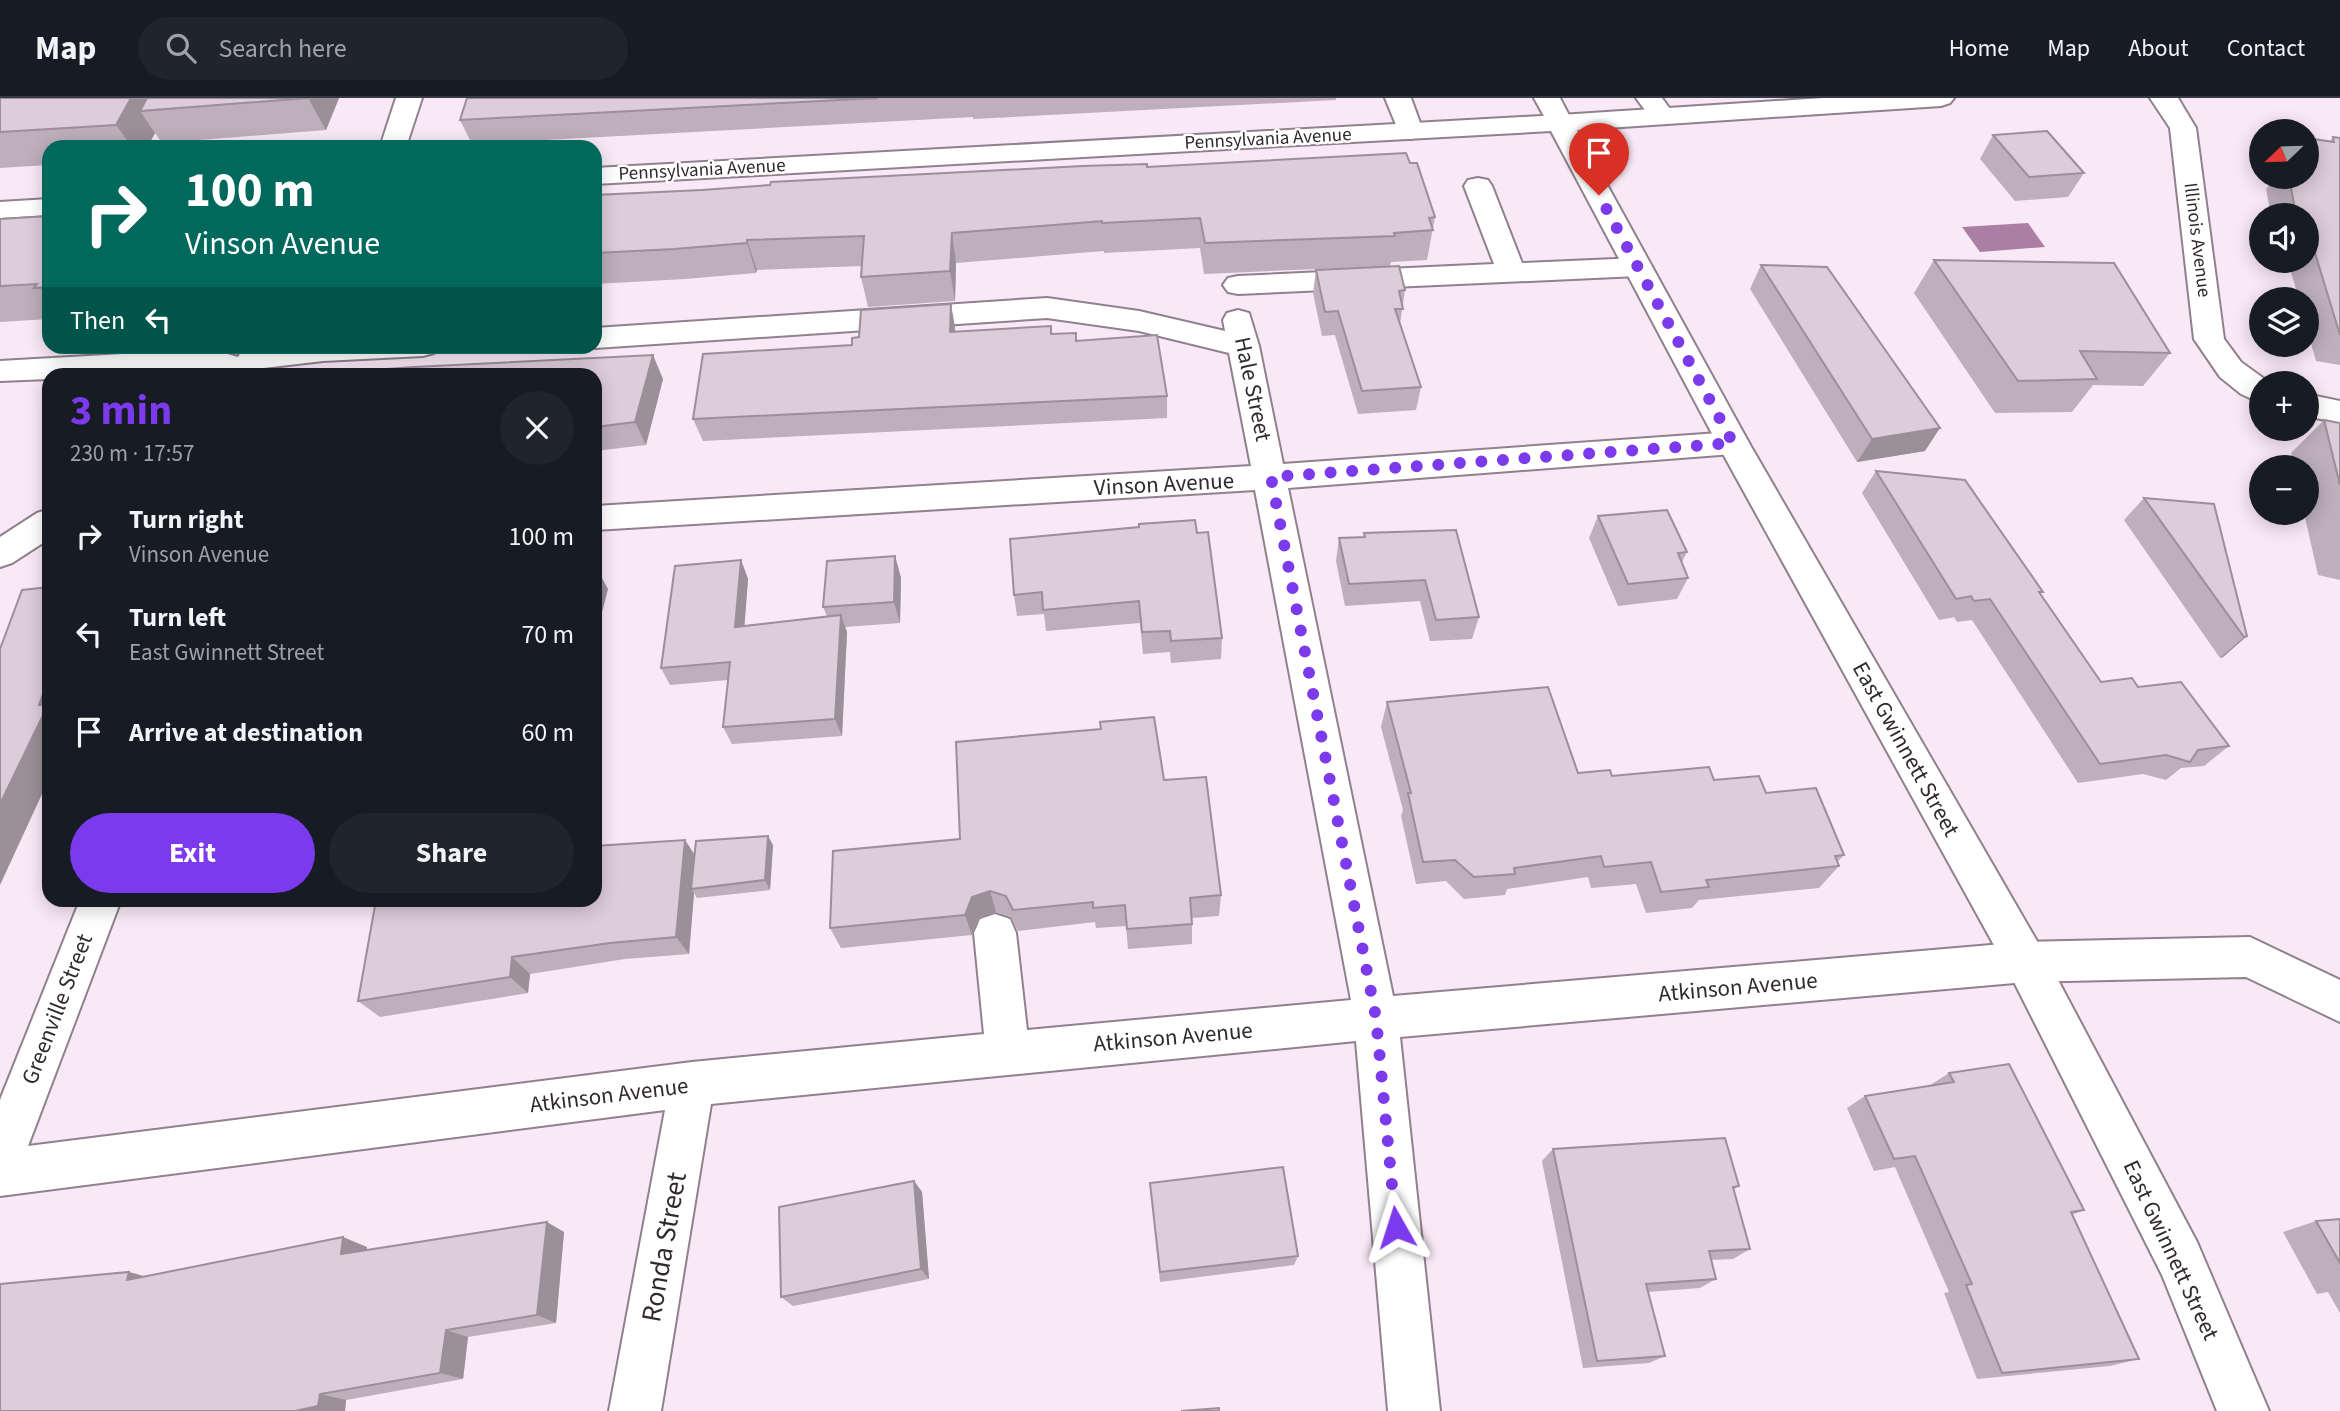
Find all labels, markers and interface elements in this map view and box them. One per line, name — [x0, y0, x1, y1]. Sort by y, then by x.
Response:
search box — [138, 17, 628, 80]
text: Map — [35, 25, 96, 72]
icon: search — [162, 29, 200, 67]
text: Search here — [218, 30, 347, 67]
text: Home — [1949, 31, 2009, 66]
text: Map — [2047, 31, 2090, 66]
text: About — [2128, 31, 2189, 66]
text: Contact — [2227, 31, 2305, 66]
north arrow — [2249, 119, 2319, 189]
map controls — [2249, 119, 2319, 525]
street label: Pennsylvania Avenue — [1184, 121, 1352, 157]
pin — [1569, 123, 1629, 195]
icon: arrive — [1580, 134, 1618, 172]
street label: Pennsylvania Avenue — [618, 152, 786, 188]
text: 100 m — [185, 156, 314, 226]
icon: right — [70, 168, 161, 259]
street label: Illinois Avenue — [2177, 181, 2217, 299]
button: sound — [2249, 203, 2319, 273]
text: Vinson Avenue — [185, 221, 380, 267]
button: layers — [2249, 287, 2319, 357]
icon: left — [139, 301, 177, 339]
text: Then — [70, 302, 125, 339]
street label: Hale Street — [1226, 334, 1280, 445]
button: + — [2249, 371, 2319, 441]
text: 3 min — [70, 381, 172, 441]
button: close — [500, 391, 574, 465]
text: 230 m · 17:57 — [70, 437, 194, 470]
button: − — [2249, 455, 2319, 525]
street label: Vinson Avenue — [1093, 464, 1235, 504]
text: Turn right — [129, 501, 244, 538]
icon: right — [70, 517, 108, 555]
text: 100 m — [508, 518, 574, 555]
text: Vinson Avenue — [129, 538, 269, 571]
text: Turn left — [129, 599, 226, 636]
icon: left — [70, 615, 108, 653]
text: 70 m — [521, 616, 574, 653]
text: East Gwinnett Street — [129, 636, 324, 669]
street label: East Gwinnett Street — [1844, 656, 1968, 843]
icon: arrive — [70, 713, 108, 751]
text: Arrive at destination — [129, 714, 363, 751]
text: 60 m — [521, 714, 574, 751]
button: Exit — [70, 813, 315, 893]
button: Share — [329, 813, 574, 893]
street label: Greenville Street — [13, 929, 101, 1089]
street label: Atkinson Avenue — [1657, 964, 1819, 1010]
street label: Atkinson Avenue — [1092, 1014, 1254, 1060]
street label: Atkinson Avenue — [528, 1069, 690, 1121]
street label: East Gwinnett Street — [2115, 1155, 2227, 1346]
street label: Ronda Street — [631, 1168, 697, 1325]
position arrow — [1359, 1190, 1433, 1264]

